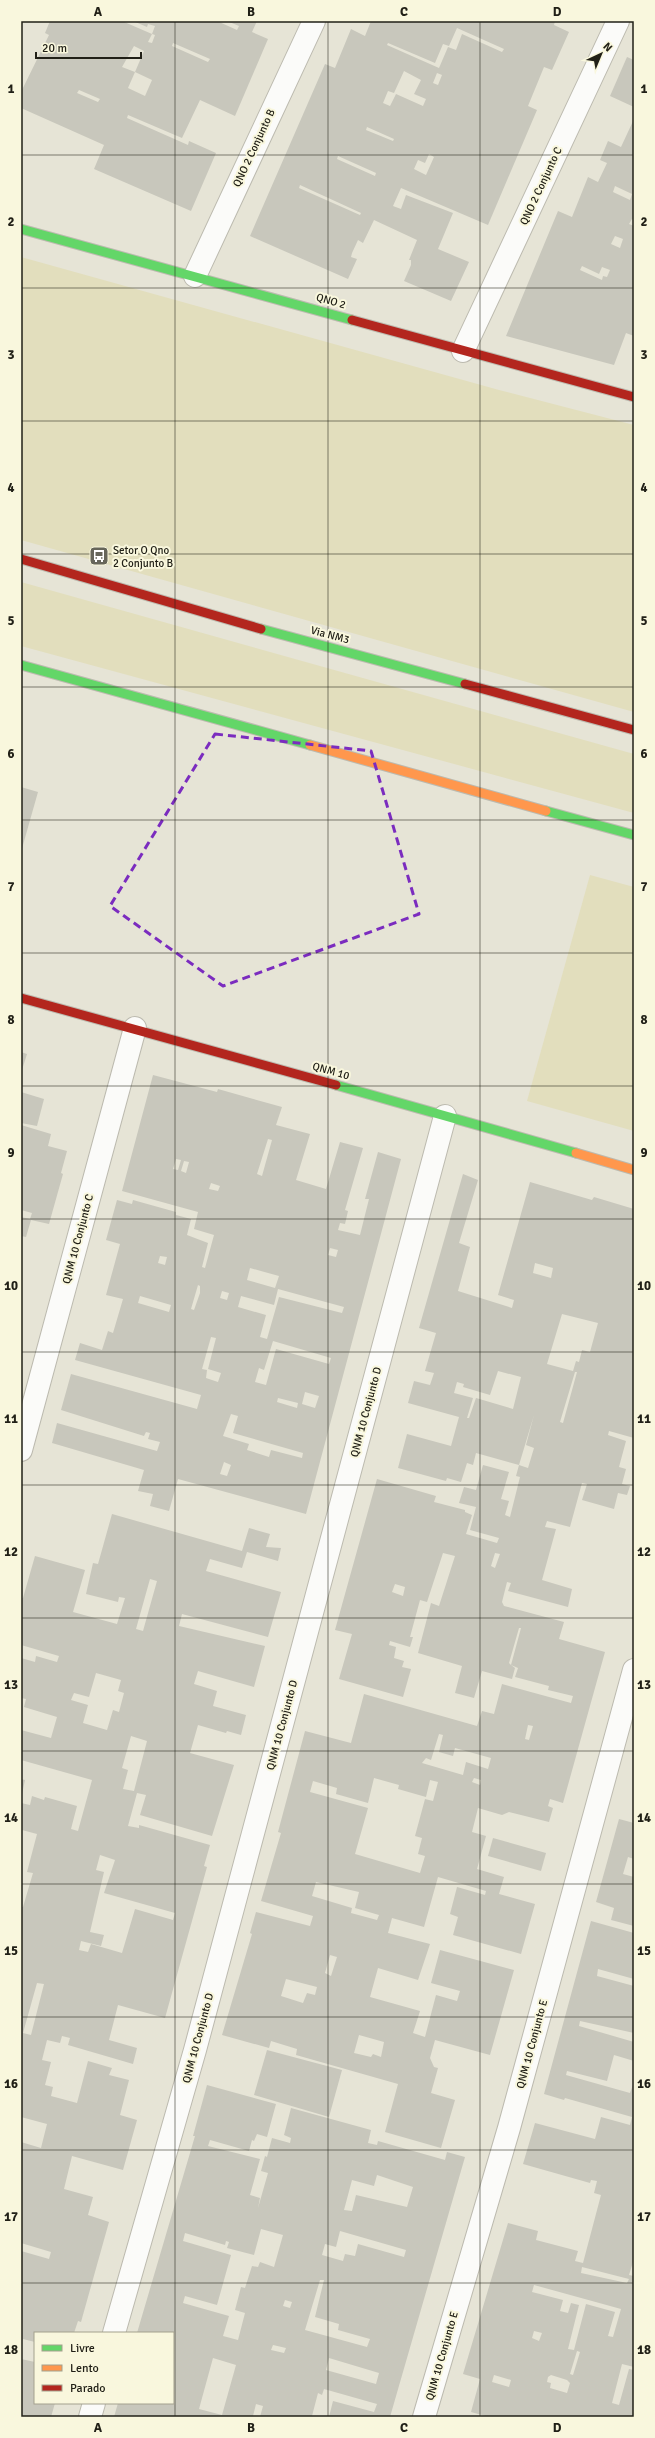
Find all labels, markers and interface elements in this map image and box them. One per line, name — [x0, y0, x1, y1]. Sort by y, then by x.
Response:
text: A — [94, 4, 103, 20]
text: B — [247, 4, 255, 20]
text: C — [400, 4, 408, 20]
text: D — [553, 4, 562, 20]
scale bar — [36, 34, 141, 60]
north arrow — [581, 34, 621, 74]
text: N — [600, 40, 615, 55]
text: 20 m — [42, 41, 67, 56]
text: 1 — [7, 81, 15, 97]
text: 1 — [640, 81, 648, 97]
street label: QNO 2 Conjunto B — [230, 107, 278, 189]
street label: QNO 2 Conjunto C — [517, 145, 565, 227]
text: 2 — [7, 214, 15, 230]
text: 2 — [640, 214, 648, 230]
street label: QNO 2 — [315, 291, 347, 311]
text: 3 — [7, 347, 15, 363]
text: 3 — [640, 347, 648, 363]
text: 4 — [7, 480, 15, 496]
text: 4 — [640, 480, 648, 496]
place label: Setor O Qno 2 Conjunto B — [113, 544, 174, 570]
bus stop icon: Setor O Qno 2 Conjunto B — [88, 545, 110, 567]
text: 5 — [7, 613, 15, 629]
text: 5 — [640, 613, 648, 629]
street label: Via NM3 — [309, 624, 351, 646]
text: 6 — [7, 746, 15, 762]
text: 6 — [640, 746, 648, 762]
text: 7 — [7, 879, 15, 895]
text: 7 — [640, 879, 648, 895]
text: 8 — [7, 1012, 15, 1028]
text: 8 — [640, 1012, 648, 1028]
street label: QNM 10 — [311, 1060, 351, 1082]
text: 9 — [7, 1145, 15, 1161]
text: 9 — [640, 1145, 648, 1161]
street label: QNM 10 Conjunto C — [60, 1192, 96, 1285]
text: 10 — [4, 1278, 18, 1294]
text: 10 — [637, 1278, 651, 1294]
street label: QNM 10 Conjunto D — [348, 1366, 384, 1458]
text: 11 — [4, 1411, 18, 1427]
text: 11 — [637, 1411, 651, 1427]
text: 12 — [4, 1544, 18, 1560]
text: 12 — [637, 1544, 651, 1560]
text: 13 — [4, 1677, 18, 1693]
text: 13 — [637, 1677, 651, 1693]
street label: QNM 10 Conjunto D — [264, 1679, 300, 1771]
text: 14 — [4, 1810, 18, 1826]
text: 14 — [637, 1810, 651, 1826]
text: 15 — [4, 1943, 18, 1959]
text: 15 — [637, 1943, 651, 1959]
street label: QNM 10 Conjunto D — [180, 1992, 216, 2084]
street label: QNM 10 Conjunto E — [514, 1998, 550, 2090]
text: 16 — [4, 2076, 18, 2092]
text: 16 — [637, 2076, 651, 2092]
text: 17 — [4, 2209, 18, 2225]
text: 17 — [637, 2209, 651, 2225]
street label: QNM 10 Conjunto E — [423, 2310, 461, 2402]
legend — [34, 2332, 174, 2404]
text: Livre — [70, 2341, 95, 2356]
text: 18 — [4, 2342, 18, 2358]
text: 18 — [637, 2342, 651, 2358]
text: Lento — [70, 2361, 99, 2376]
text: Parado — [70, 2381, 106, 2396]
text: A — [94, 2420, 103, 2436]
text: B — [247, 2420, 255, 2436]
text: C — [400, 2420, 408, 2436]
text: D — [553, 2420, 562, 2436]

